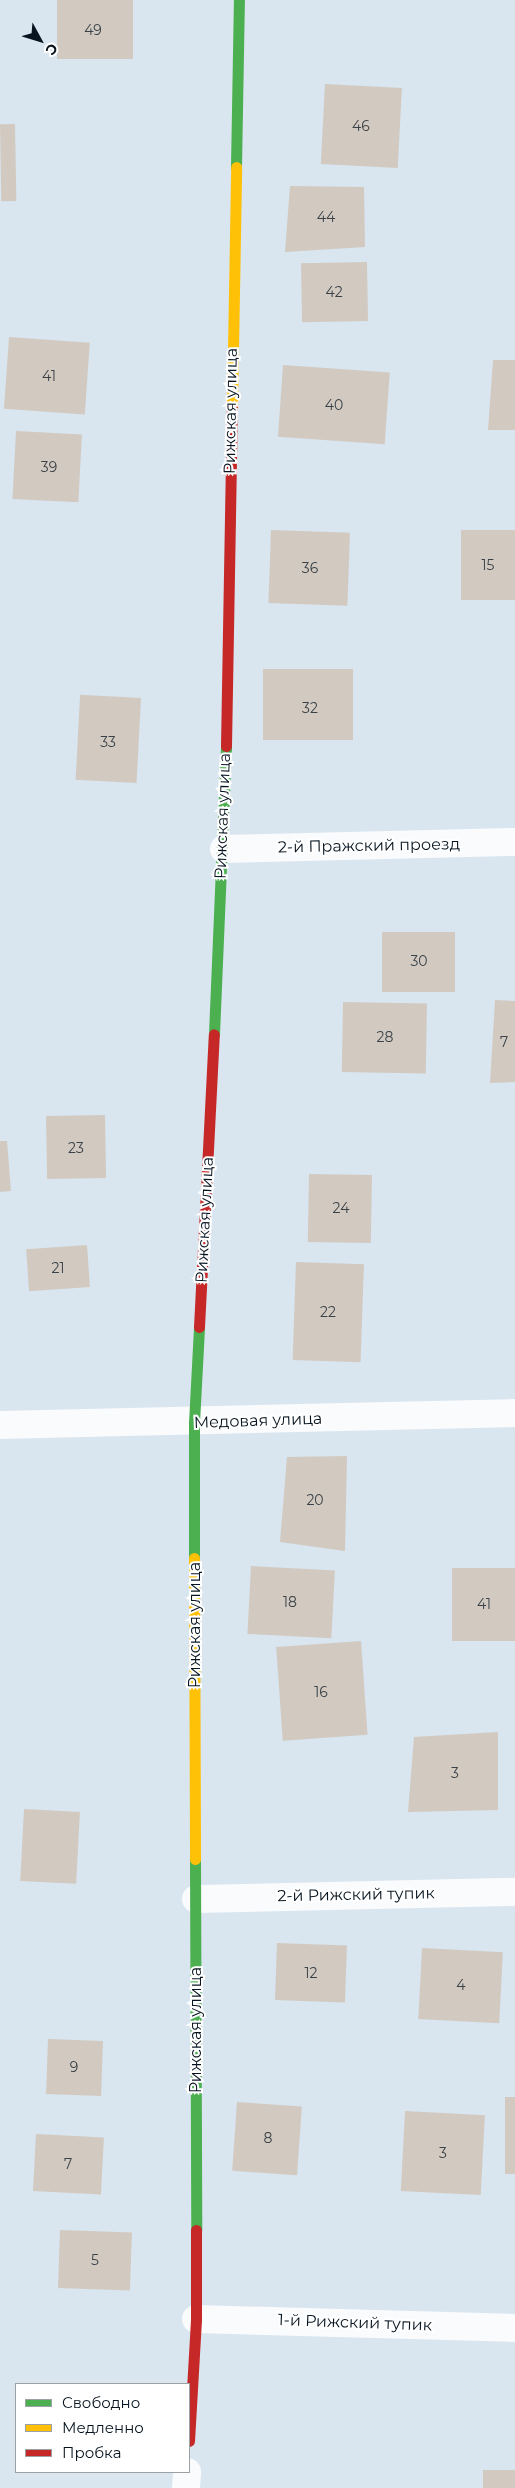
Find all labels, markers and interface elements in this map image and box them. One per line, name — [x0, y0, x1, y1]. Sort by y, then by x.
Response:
north arrow — [15, 15, 65, 65]
house number: 49 — [84, 22, 102, 38]
text: С — [41, 40, 62, 59]
house number: 46 — [352, 118, 370, 134]
house number: 44 — [317, 209, 335, 225]
house number: 42 — [325, 284, 343, 300]
street label: Рижская улица — [220, 348, 242, 474]
house number: 41 — [42, 368, 56, 384]
house number: 40 — [325, 397, 343, 413]
house number: 39 — [41, 459, 57, 475]
house number: 15 — [482, 557, 494, 573]
house number: 36 — [302, 560, 318, 576]
house number: 32 — [302, 700, 318, 716]
house number: 33 — [100, 734, 116, 750]
street label: Рижская улица — [211, 753, 235, 879]
street label: 2-й Пражский проезд — [278, 835, 460, 857]
house number: 30 — [410, 953, 428, 969]
house number: 28 — [377, 1029, 393, 1045]
house number: 7 — [500, 1034, 508, 1050]
house number: 23 — [68, 1140, 84, 1156]
street label: Рижская улица — [192, 1156, 218, 1284]
house number: 24 — [333, 1200, 349, 1216]
house number: 21 — [51, 1260, 65, 1276]
house number: 22 — [320, 1304, 336, 1320]
street label: Медовая улица — [193, 1409, 323, 1433]
house number: 20 — [306, 1492, 324, 1508]
street label: Рижская улица — [185, 1562, 205, 1688]
house number: 18 — [283, 1594, 297, 1610]
house number: 41 — [477, 1596, 491, 1612]
house number: 16 — [314, 1684, 328, 1700]
house number: 3 — [451, 1765, 459, 1781]
street label: 2-й Рижский тупик — [277, 1884, 435, 1906]
house number: 12 — [304, 1965, 318, 1981]
street label: Рижская улица — [186, 1967, 206, 2093]
house number: 4 — [456, 1977, 466, 1993]
house number: 9 — [70, 2059, 78, 2075]
house number: 8 — [264, 2130, 272, 2146]
house number: 3 — [439, 2145, 447, 2161]
house number: 7 — [64, 2156, 72, 2172]
house number: 5 — [91, 2252, 99, 2268]
street label: 1-й Рижский тупик — [278, 2311, 432, 2335]
legend — [15, 2383, 190, 2473]
text: Свободно — [62, 2393, 140, 2412]
text: Медленно — [62, 2418, 144, 2437]
text: Пробка — [62, 2443, 121, 2462]

